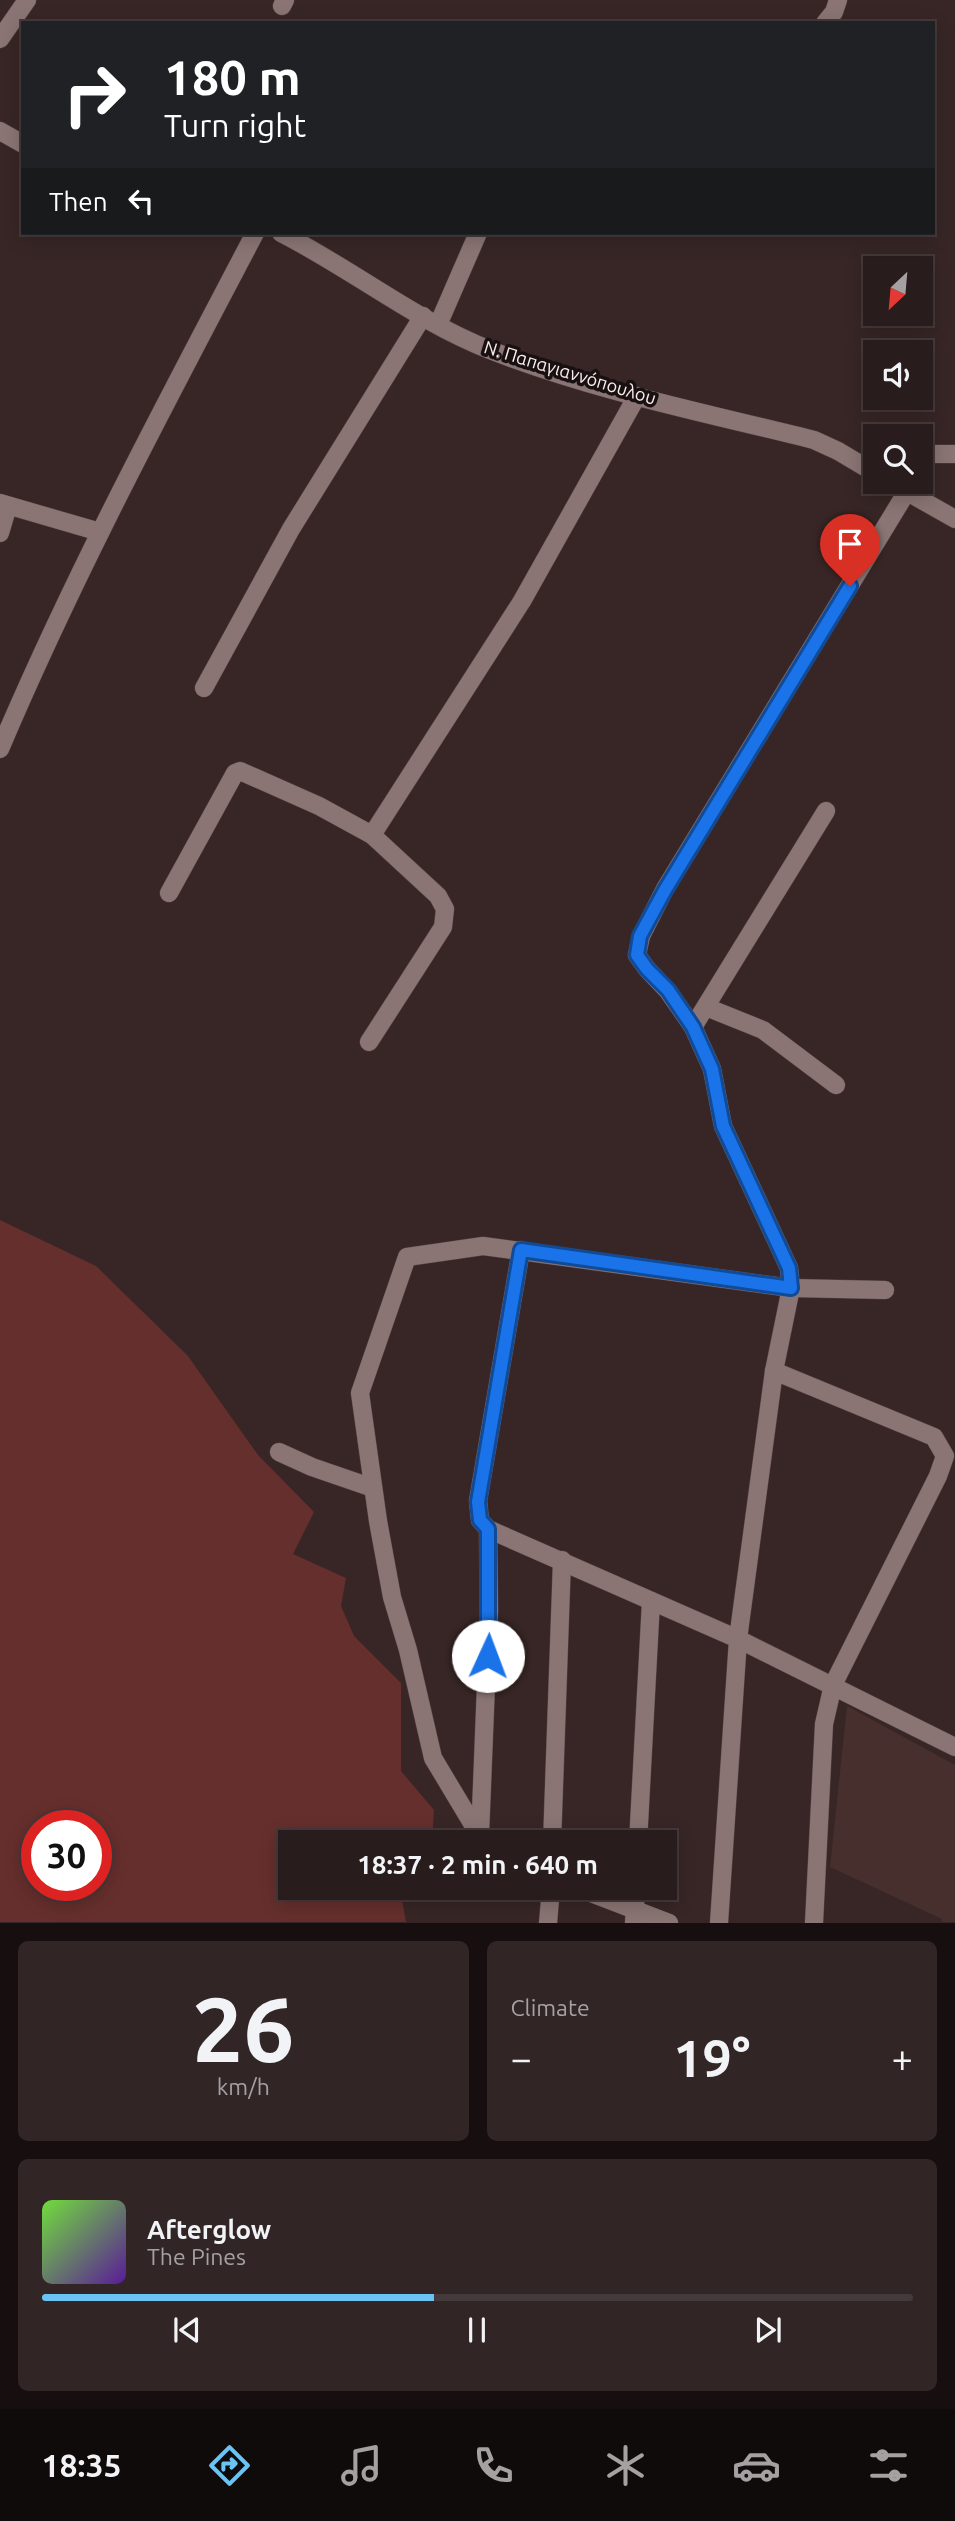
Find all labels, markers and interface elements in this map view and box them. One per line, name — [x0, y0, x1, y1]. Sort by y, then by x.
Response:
icon: right — [49, 49, 140, 140]
text: 180 m — [164, 49, 301, 104]
text: Turn right — [164, 107, 306, 143]
icon: left — [122, 182, 160, 220]
text: Then — [49, 187, 108, 216]
north arrow — [863, 256, 933, 326]
map controls — [863, 256, 933, 494]
street label: Ν. Παπαγιαννόπουλου — [482, 336, 659, 408]
button: sound — [863, 340, 933, 410]
button: search — [863, 424, 933, 494]
pin — [820, 514, 880, 586]
icon: arrive — [831, 525, 869, 563]
position arrow — [451, 1619, 525, 1693]
speed limit sign: 30 — [21, 1810, 112, 1901]
text: 18:37 · 2 min · 640 m — [357, 1850, 598, 1879]
text: 26 — [192, 1977, 295, 2079]
text: Climate — [511, 1995, 590, 2020]
text: 19° — [673, 2029, 750, 2087]
text: − — [511, 2037, 532, 2079]
text: + — [892, 2037, 913, 2079]
text: km/h — [217, 2074, 270, 2099]
text: Afterglow — [147, 2215, 271, 2244]
text: The Pines — [147, 2244, 246, 2269]
icon: previous — [168, 2311, 206, 2349]
icon: pause — [458, 2311, 496, 2349]
icon: next — [749, 2311, 787, 2349]
icon: directions — [205, 2441, 254, 2490]
icon: music — [337, 2441, 386, 2490]
icon: phone — [469, 2441, 518, 2490]
icon: climate — [601, 2441, 650, 2490]
icon: car — [732, 2441, 781, 2490]
icon: filters — [864, 2441, 913, 2490]
text: 18:35 — [41, 2447, 122, 2483]

